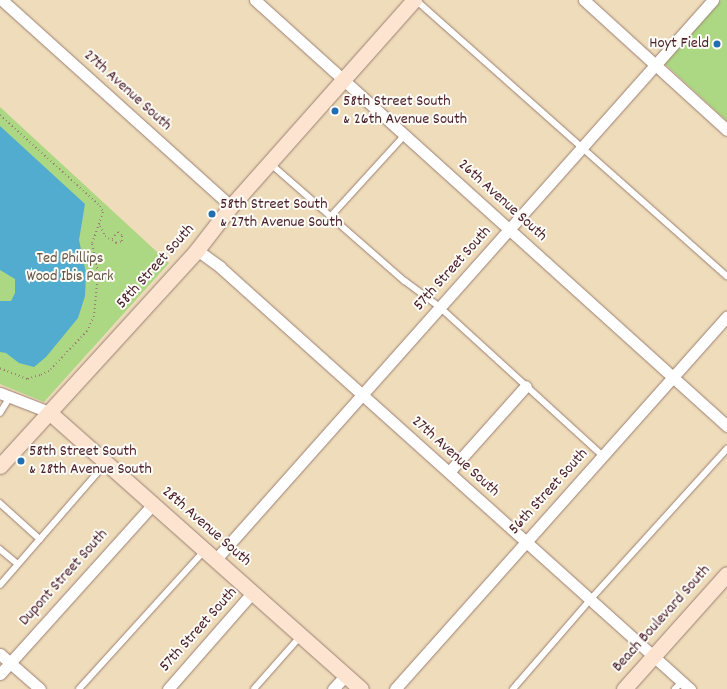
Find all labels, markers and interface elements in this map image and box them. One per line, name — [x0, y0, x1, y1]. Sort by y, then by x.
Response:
place label: Hoyt Field — [649, 34, 709, 54]
marker: Hoyt Field — [712, 39, 722, 49]
street label: 27th Avenue South — [79, 46, 175, 136]
place label: 58th Street South & 26th Avenue South — [343, 92, 467, 130]
marker: 58th Street South & 26th Avenue South — [330, 106, 340, 116]
street label: 26th Avenue South — [453, 156, 551, 246]
place label: 58th Street South & 27th Avenue South — [220, 195, 342, 233]
marker: 58th Street South & 27th Avenue South — [207, 209, 217, 219]
street label: 58th Street South — [113, 221, 199, 313]
street label: 57th Street South — [410, 223, 496, 315]
park label: Ted Phillips Wood Ibis Park — [26, 249, 114, 287]
street label: 27th Avenue South — [407, 412, 503, 502]
place label: 58th Street South & 28th Avenue South — [29, 442, 152, 480]
street label: 56th Street South — [505, 445, 593, 539]
marker: 58th Street South & 28th Avenue South — [16, 456, 26, 466]
street label: 28th Avenue South — [157, 483, 255, 571]
street label: Dupont Street South — [16, 526, 112, 630]
street label: Beach Boulevard South — [609, 561, 715, 677]
street label: 57th Street South — [156, 584, 242, 676]

